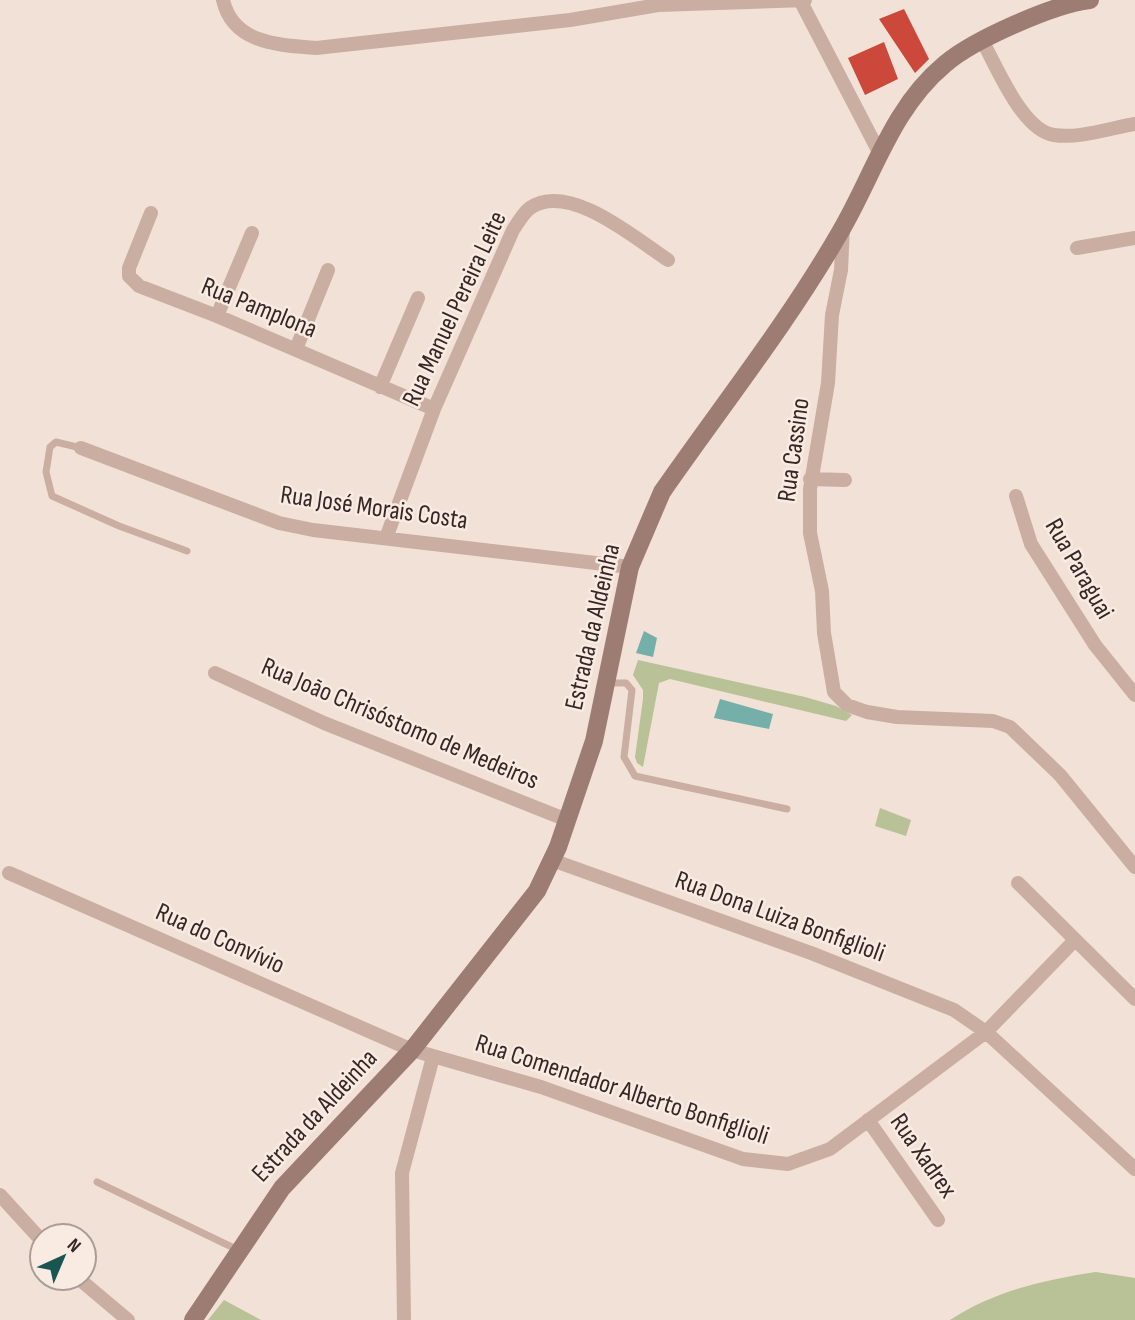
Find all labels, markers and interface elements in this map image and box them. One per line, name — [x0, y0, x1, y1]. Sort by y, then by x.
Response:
street label: Rua Manuel Pereira Leite — [396, 207, 514, 411]
street label: Rua Pamplona — [197, 271, 321, 345]
street label: Rua Cassino — [771, 396, 817, 504]
street label: Rua José Morais Costa — [278, 480, 470, 536]
street label: Rua Paraguai — [1038, 513, 1120, 625]
street label: Estrada da Aldeinha — [559, 541, 627, 713]
street label: Rua João Chrisóstomo de Medeiros — [257, 651, 543, 797]
street label: Rua Dona Luiza Bonfiglioli — [671, 865, 889, 969]
street label: Rua do Convívio — [151, 897, 289, 981]
street label: Rua Comendador Alberto Bonfiglioli — [471, 1028, 773, 1152]
street label: Estrada da Aldeinha — [246, 1043, 384, 1189]
street label: Rua Xadrex — [883, 1108, 963, 1204]
north arrow — [28, 1222, 98, 1292]
text: N — [62, 1234, 85, 1258]

